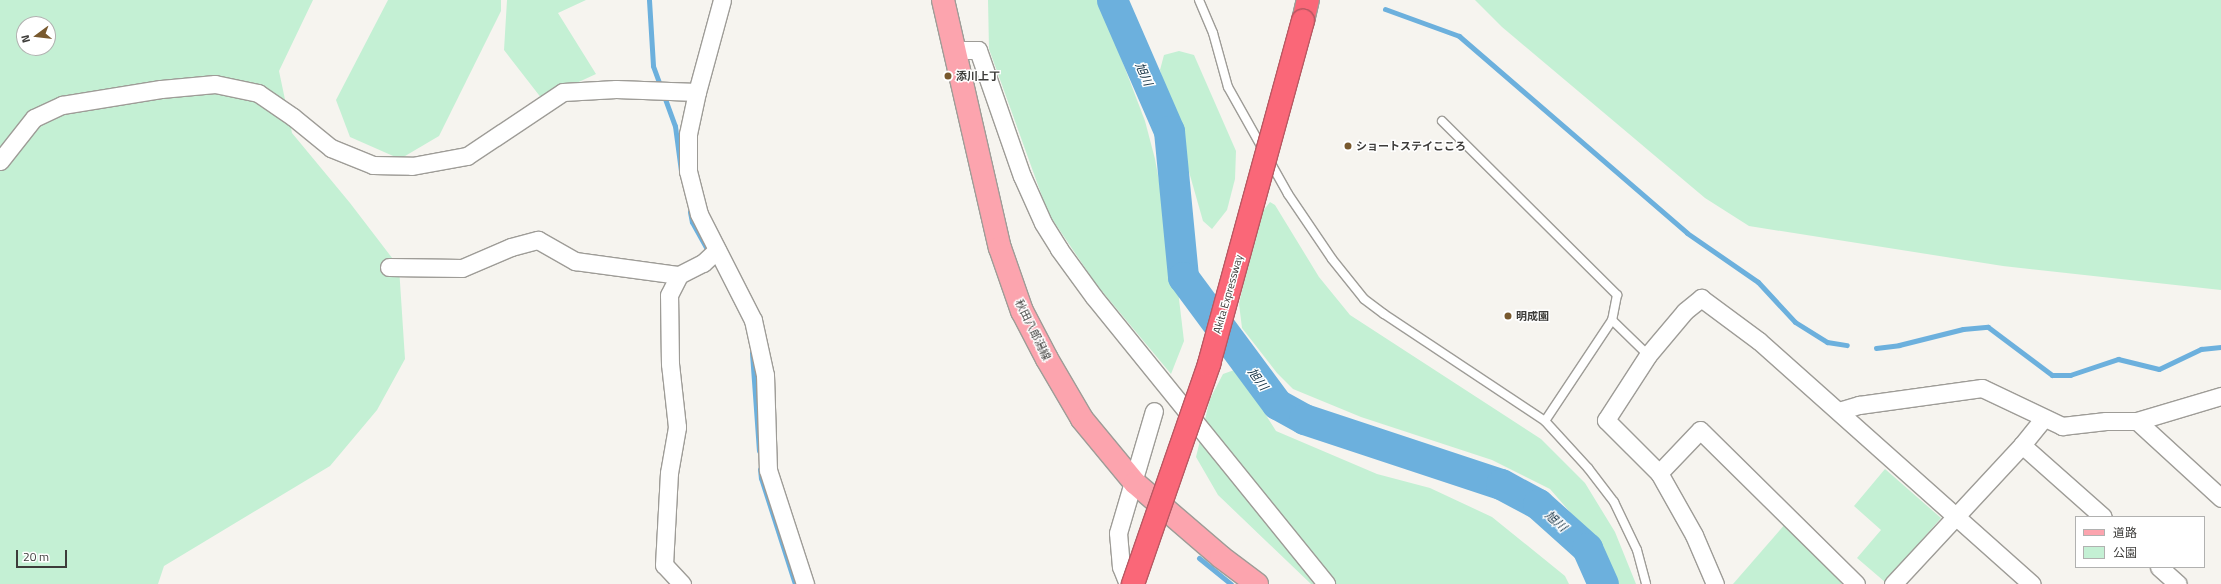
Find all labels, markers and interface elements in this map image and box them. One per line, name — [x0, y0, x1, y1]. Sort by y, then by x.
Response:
north arrow — [16, 16, 56, 56]
text: N — [17, 33, 34, 45]
water label: 旭川 — [1133, 60, 1155, 88]
place label: 添川上丁 — [956, 69, 1000, 83]
marker: 添川上丁 — [943, 71, 953, 81]
place label: ショートステイこころ — [1356, 139, 1466, 153]
marker: ショートステイこころ — [1343, 141, 1353, 151]
street label: Akita Expressway — [1210, 253, 1246, 335]
street label: 秋田八郎潟線 — [1013, 297, 1053, 363]
place label: 明成園 — [1516, 309, 1549, 323]
marker: 明成園 — [1503, 311, 1513, 321]
water label: 旭川 — [1245, 365, 1271, 393]
water label: 旭川 — [1542, 508, 1570, 534]
legend — [2075, 516, 2205, 568]
text: 道路 — [2113, 523, 2137, 542]
scale bar — [18, 542, 69, 568]
text: 公園 — [2113, 543, 2137, 562]
text: 20 m — [23, 547, 49, 566]

